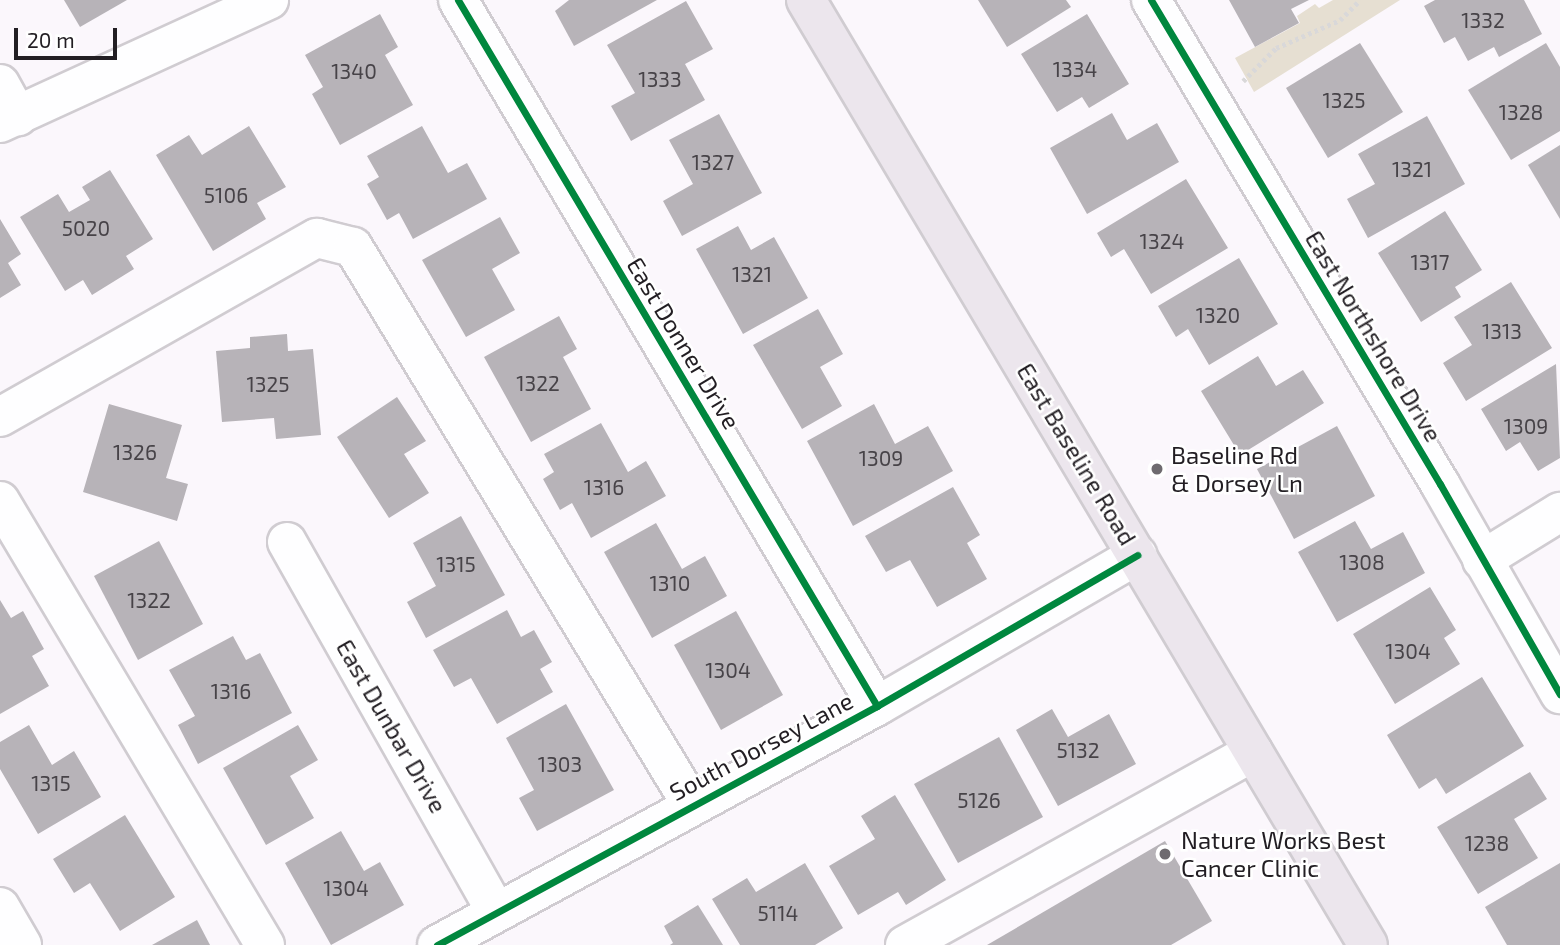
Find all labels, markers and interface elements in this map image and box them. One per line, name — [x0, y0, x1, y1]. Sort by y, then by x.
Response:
house number: 1332 — [1461, 7, 1505, 33]
scale bar — [18, 14, 121, 58]
text: 20 m — [27, 27, 75, 52]
house number: 1334 — [1053, 56, 1097, 82]
house number: 1340 — [331, 58, 377, 84]
house number: 1333 — [638, 66, 682, 92]
house number: 1325 — [1322, 87, 1366, 113]
house number: 1328 — [1499, 99, 1543, 125]
house number: 1327 — [692, 149, 734, 175]
house number: 1321 — [1392, 156, 1432, 182]
house number: 5106 — [204, 182, 248, 208]
house number: 5020 — [62, 215, 110, 241]
street label: East Northshore Drive — [1300, 225, 1448, 447]
house number: 1324 — [1140, 228, 1184, 254]
house number: 1317 — [1410, 249, 1450, 275]
street label: East Donner Drive — [621, 252, 747, 434]
house number: 1321 — [732, 261, 772, 287]
house number: 1320 — [1196, 302, 1240, 328]
house number: 1313 — [1482, 318, 1522, 344]
street label: East Baseline Road — [1011, 358, 1143, 550]
house number: 1322 — [516, 370, 560, 396]
house number: 1325 — [246, 371, 290, 397]
house number: 1309 — [1504, 413, 1548, 439]
house number: 1326 — [113, 439, 157, 465]
place label: Baseline Rd & Dorsey Ln — [1171, 441, 1303, 497]
house number: 1309 — [859, 445, 903, 471]
marker: Baseline Rd & Dorsey Ln — [1149, 461, 1165, 477]
house number: 1316 — [584, 474, 624, 500]
house number: 1308 — [1339, 549, 1385, 575]
house number: 1315 — [436, 551, 476, 577]
house number: 1310 — [649, 570, 691, 596]
house number: 1322 — [127, 587, 171, 613]
street label: East Dunbar Drive — [331, 634, 453, 818]
house number: 1304 — [1385, 638, 1431, 664]
house number: 1304 — [705, 657, 751, 683]
house number: 1316 — [211, 678, 251, 704]
street label: South Dorsey Lane — [664, 685, 858, 807]
house number: 5132 — [1056, 737, 1100, 763]
house number: 1303 — [538, 751, 582, 777]
house number: 1315 — [31, 770, 71, 796]
house number: 5126 — [957, 787, 1001, 813]
place label: Nature Works Best Cancer Clinic — [1181, 826, 1386, 882]
house number: 1238 — [1465, 830, 1509, 856]
marker: Nature Works Best Cancer Clinic — [1155, 844, 1175, 864]
house number: 1304 — [323, 875, 369, 901]
house number: 5114 — [758, 900, 798, 926]

